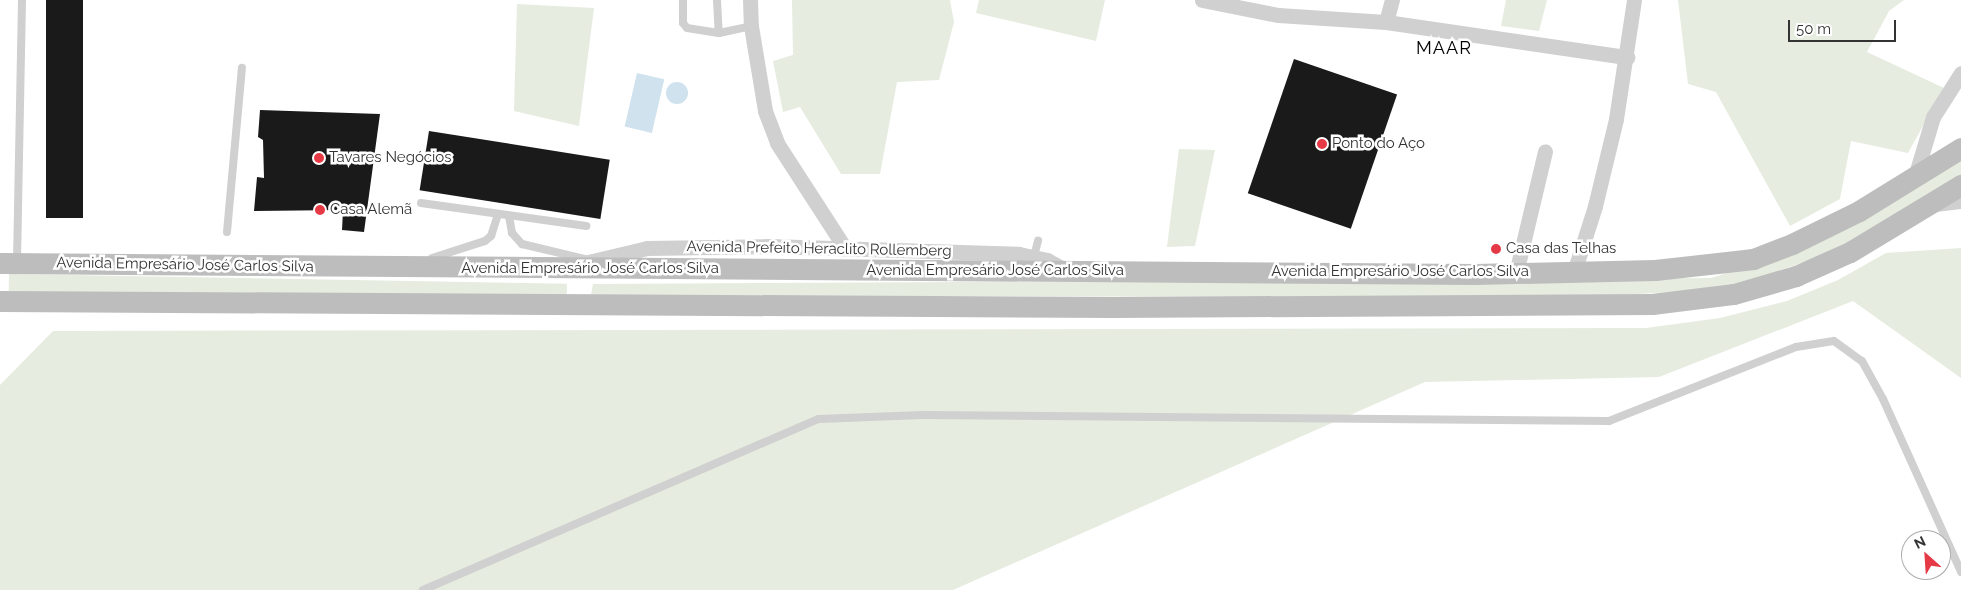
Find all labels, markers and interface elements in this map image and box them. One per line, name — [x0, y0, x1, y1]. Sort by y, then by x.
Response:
scale bar — [1791, 10, 1898, 42]
text: 50 m — [1796, 20, 1831, 38]
district label: MAAR — [1416, 37, 1472, 59]
place label: Ponto do Aço — [1332, 135, 1425, 153]
marker: Ponto do Aço — [1316, 138, 1328, 150]
place label: Tavares Negócios — [329, 149, 452, 167]
marker: Tavares Negócios — [313, 152, 325, 164]
place label: Casa Alemã — [330, 201, 413, 219]
marker: Casa Alemã — [314, 204, 326, 216]
street label: Avenida Prefeito Heraclito Rollemberg — [686, 238, 952, 260]
place label: Casa das Telhas — [1506, 240, 1617, 258]
marker: Casa das Telhas — [1490, 243, 1502, 255]
street label: Avenida Empresário José Carlos Silva — [56, 254, 314, 276]
street label: Avenida Empresário José Carlos Silva — [461, 260, 719, 278]
street label: Avenida Empresário José Carlos Silva — [866, 262, 1124, 280]
street label: Avenida Empresário José Carlos Silva — [1271, 263, 1529, 281]
north arrow — [1901, 530, 1951, 580]
text: N — [1912, 533, 1928, 552]

